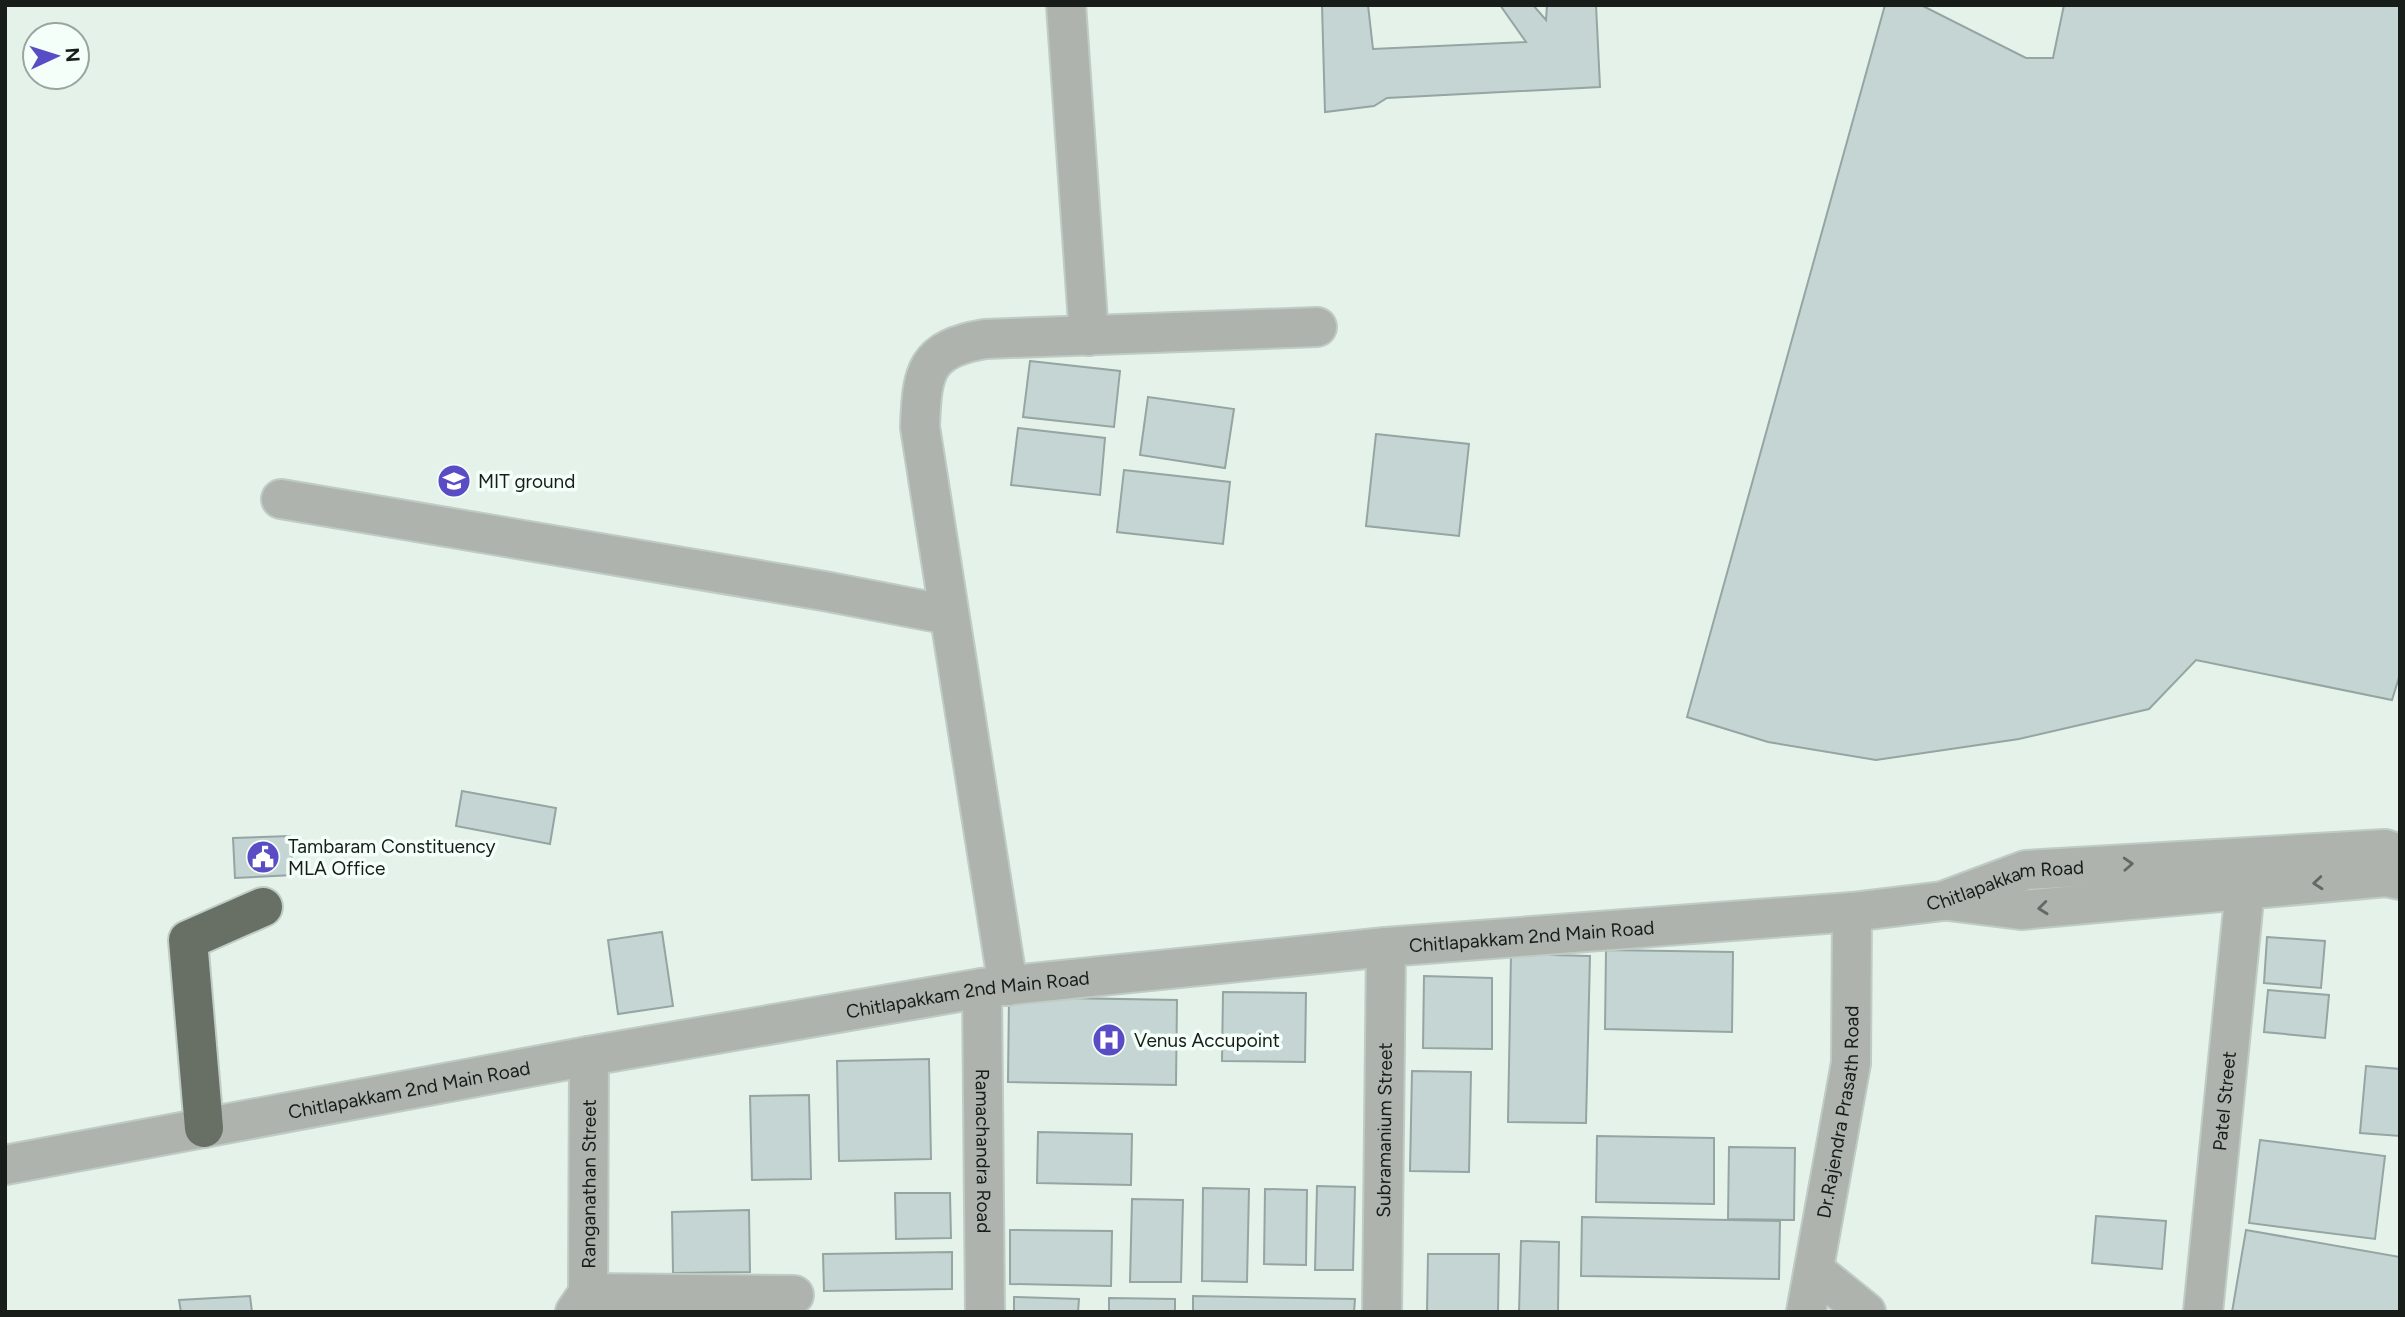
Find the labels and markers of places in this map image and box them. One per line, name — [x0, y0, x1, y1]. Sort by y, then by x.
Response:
school or university icon: MIT ground — [435, 462, 473, 500]
place label: MIT ground — [478, 470, 575, 493]
place label: Tambaram Constituency MLA Office — [288, 835, 496, 880]
public building icon: Tambaram Constituency MLA Office — [244, 838, 282, 876]
hospital icon: Venus Accupoint — [1090, 1021, 1128, 1059]
place label: Venus Accupoint — [1134, 1029, 1280, 1052]

